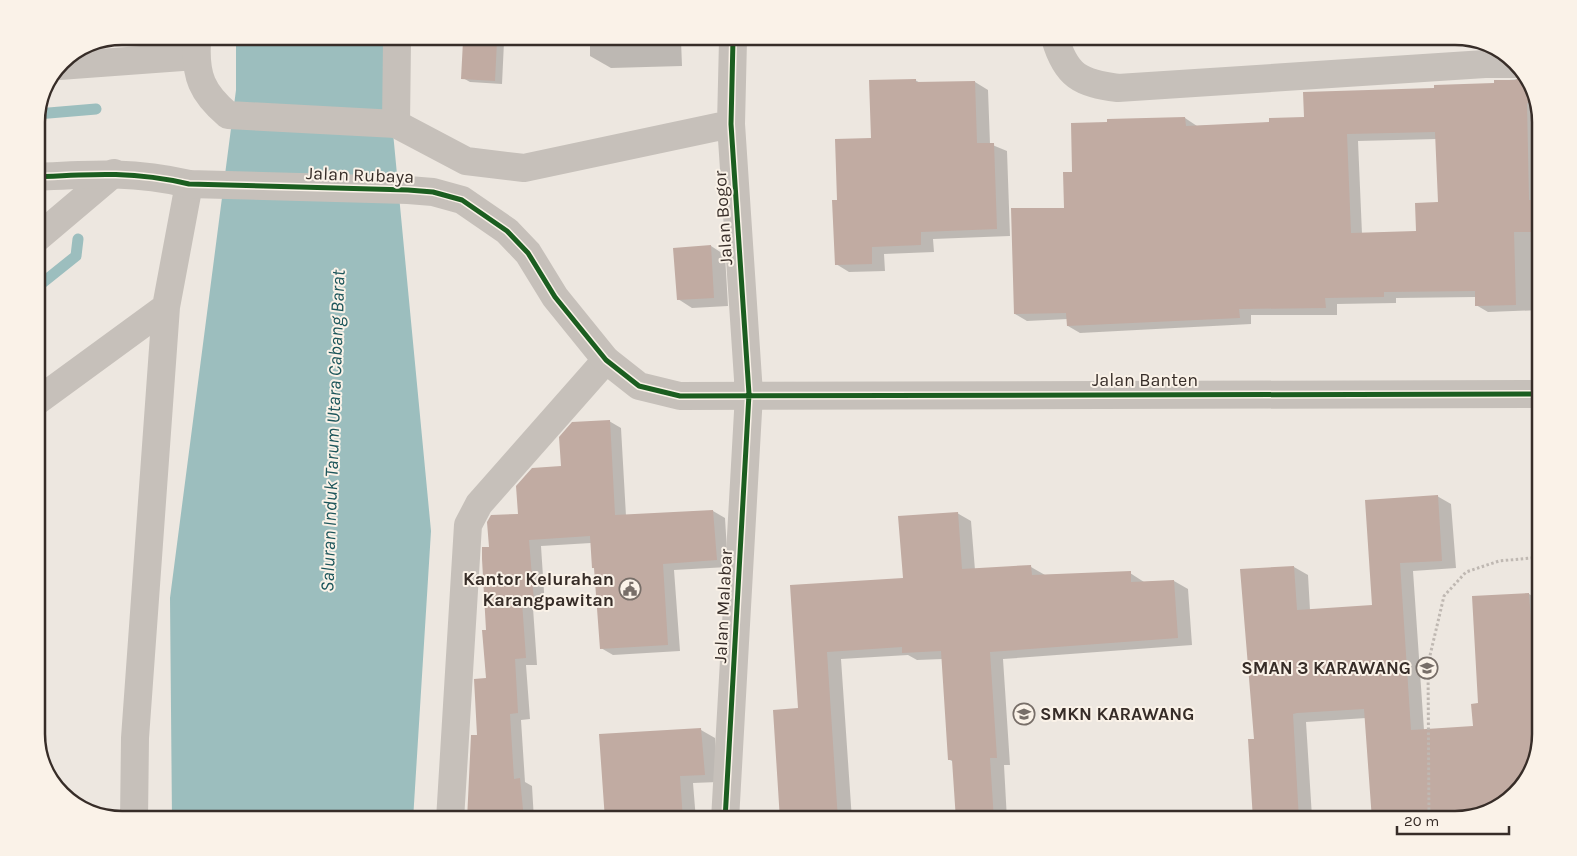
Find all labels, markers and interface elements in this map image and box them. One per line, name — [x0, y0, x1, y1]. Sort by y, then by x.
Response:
street label: Jalan Rubaya — [306, 162, 414, 188]
street label: Jalan Bogor — [709, 169, 737, 266]
water label: Saluran Induk Tarum Utara Cabang Barat — [316, 269, 350, 592]
street label: Jalan Banten — [1092, 369, 1198, 391]
street label: Jalan Malabar — [709, 548, 737, 664]
place label: Kantor Kelurahan Karangpawitan — [463, 568, 614, 611]
public building icon: Kantor Kelurahan Karangpawitan — [618, 577, 642, 601]
school or university icon: SMAN 3 KARAWANG — [1415, 656, 1439, 680]
place label: SMAN 3 KARAWANG — [1241, 657, 1411, 679]
school or university icon: SMKN KARAWANG — [1012, 702, 1036, 726]
place label: SMKN KARAWANG — [1040, 703, 1194, 725]
scale bar — [1397, 804, 1510, 836]
text: 20 m — [1404, 812, 1439, 830]

